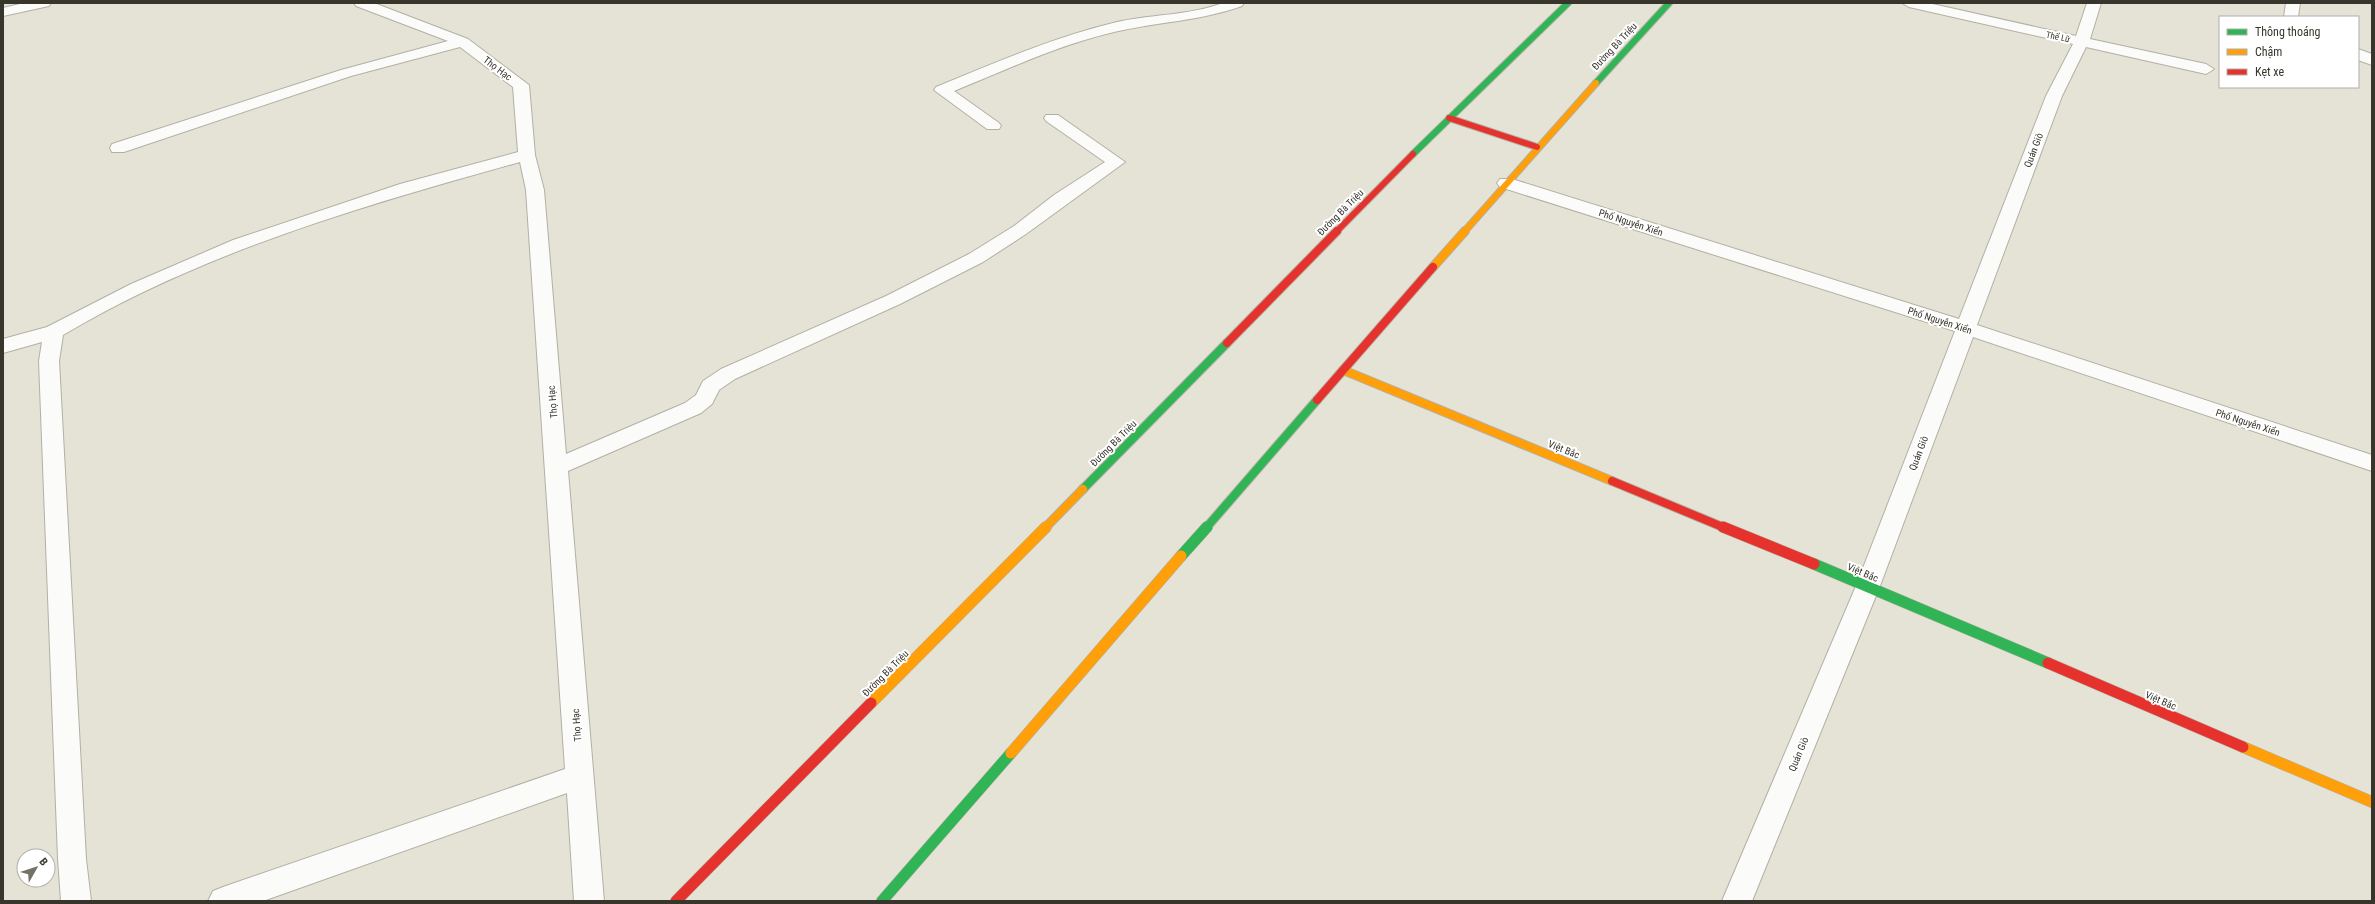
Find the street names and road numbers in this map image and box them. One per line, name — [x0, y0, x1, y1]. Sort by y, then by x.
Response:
street label: Đường Bà Triệu — [1590, 20, 1640, 73]
street label: Thế Lữ — [2045, 30, 2071, 44]
street label: Thọ Hạc — [481, 54, 514, 84]
street label: Quán Giò — [2022, 131, 2045, 169]
street label: Đường Bà Triệu — [1315, 187, 1366, 238]
street label: Phố Nguyễn Xiển — [1597, 206, 1665, 238]
street label: Phố Nguyễn Xiển — [1906, 304, 1974, 336]
street label: Thọ Hạc — [546, 385, 560, 419]
street label: Phố Nguyễn Xiển — [2214, 406, 2282, 438]
street label: Đường Bà Triệu — [1088, 418, 1139, 469]
street label: Quán Giò — [1907, 434, 1930, 472]
street label: Việt Bắc — [1546, 438, 1581, 462]
street label: Việt Bắc — [1845, 561, 1880, 585]
street label: Đường Bà Triệu — [860, 648, 911, 699]
street label: Việt Bắc — [2143, 689, 2178, 713]
street label: Thọ Hạc — [570, 708, 584, 742]
street label: Quán Giò — [1786, 735, 1811, 773]

